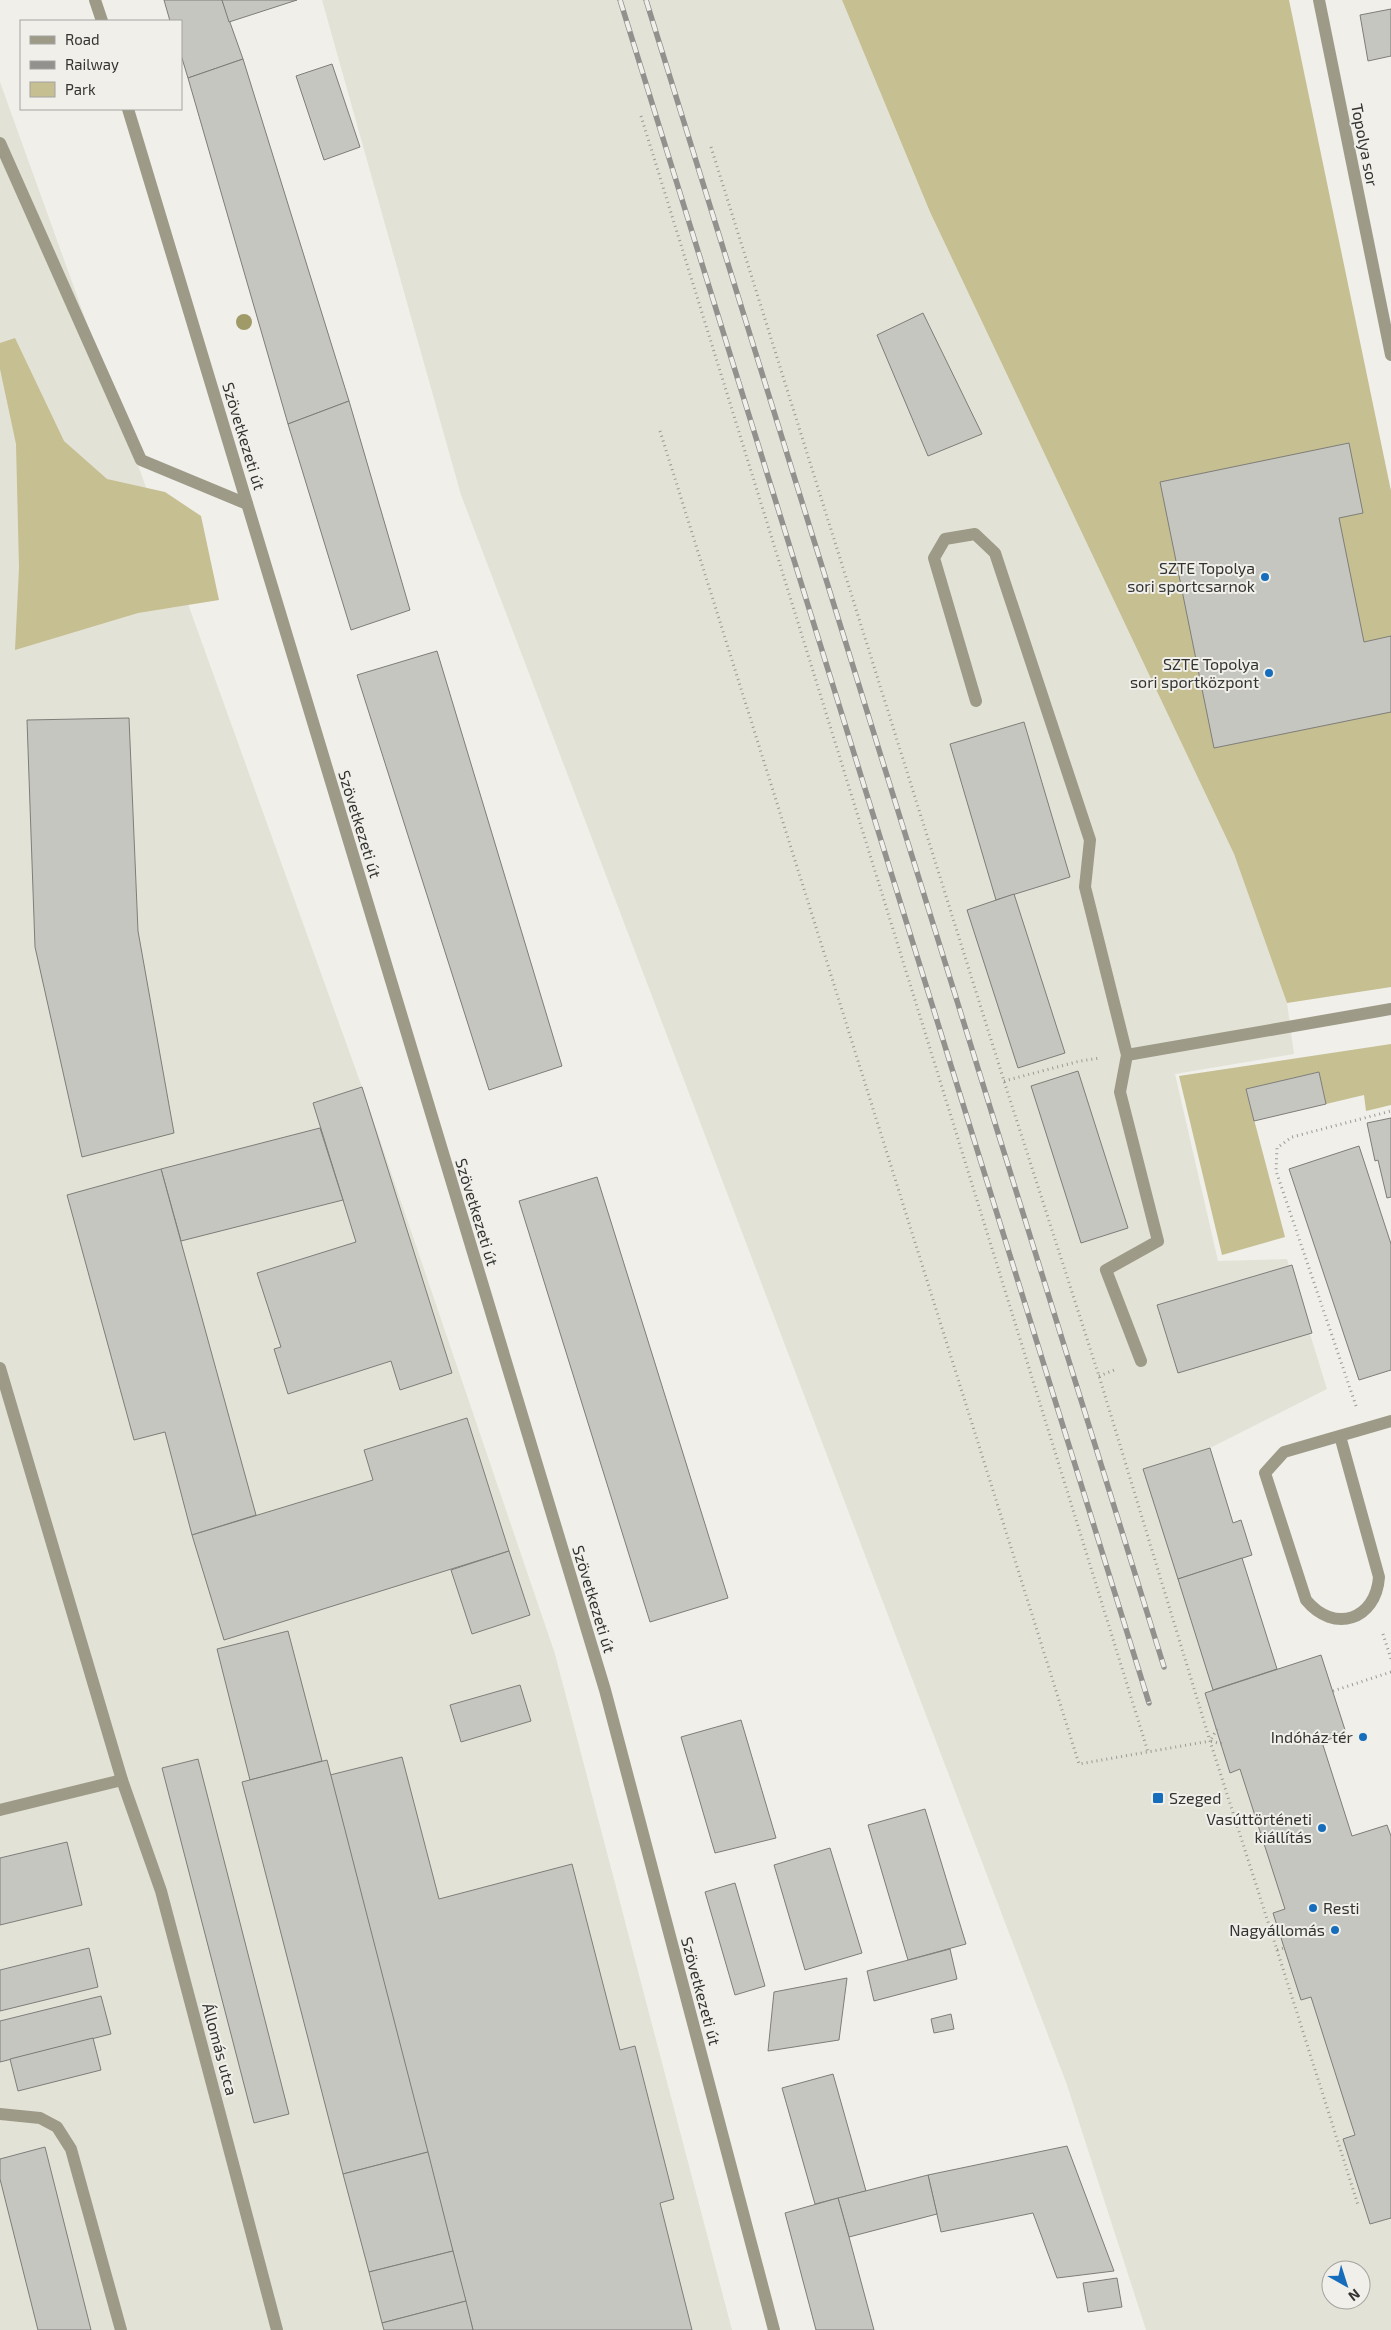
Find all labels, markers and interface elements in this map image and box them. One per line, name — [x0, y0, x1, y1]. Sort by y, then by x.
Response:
legend — [20, 20, 182, 110]
text: Road — [65, 30, 100, 48]
text: Railway — [65, 55, 119, 73]
text: Park — [65, 80, 96, 98]
street label: Topolya sor — [1348, 102, 1383, 188]
street label: Szövetkezeti út — [219, 380, 270, 492]
place label: SZTE Topolya sori sportcsarnok — [1127, 558, 1255, 595]
marker: SZTE Topolya sori sportcsarnok — [1259, 571, 1271, 583]
place label: SZTE Topolya sori sportközpont — [1130, 654, 1259, 691]
marker: SZTE Topolya sori sportközpont — [1263, 667, 1275, 679]
street label: Szövetkezeti út — [335, 768, 386, 880]
street label: Szövetkezeti út — [452, 1156, 503, 1268]
street label: Szövetkezeti út — [569, 1543, 620, 1655]
place label: Indóház tér — [1271, 1727, 1354, 1746]
marker: Indóház tér — [1357, 1731, 1369, 1743]
place label: Szeged — [1169, 1788, 1221, 1807]
marker: Szeged — [1151, 1791, 1165, 1805]
place label: Vasúttörténeti kiállítás — [1206, 1809, 1312, 1846]
marker: Vasúttörténeti kiállítás — [1316, 1822, 1328, 1834]
place label: Resti — [1323, 1898, 1360, 1917]
marker: Resti — [1307, 1902, 1319, 1914]
place label: Nagyállomás — [1229, 1920, 1325, 1939]
marker: Nagyállomás — [1329, 1924, 1341, 1936]
street label: Szövetkezeti út — [678, 1935, 725, 2047]
street label: Állomás utca — [199, 2001, 242, 2097]
north arrow — [1321, 2260, 1371, 2310]
text: N — [1345, 2286, 1364, 2305]

